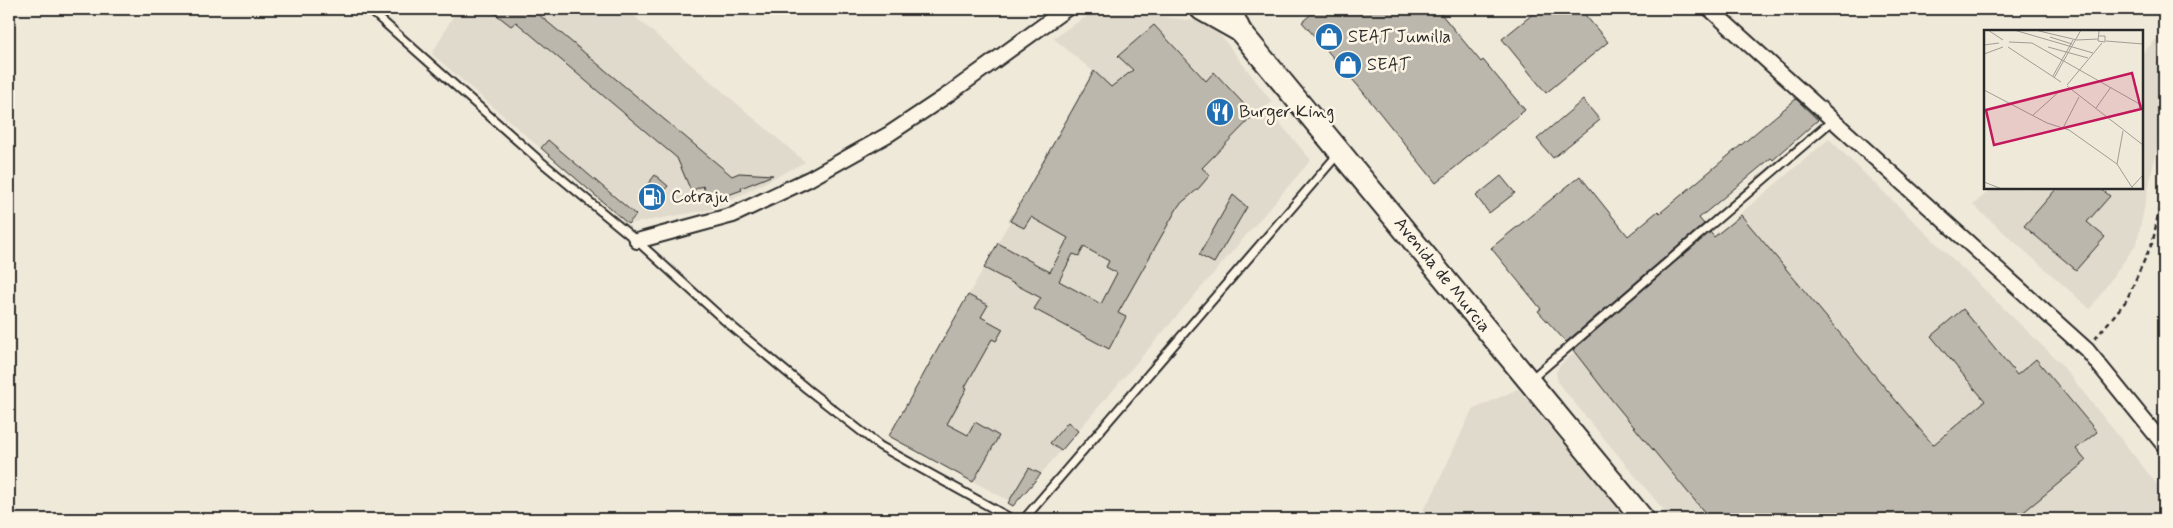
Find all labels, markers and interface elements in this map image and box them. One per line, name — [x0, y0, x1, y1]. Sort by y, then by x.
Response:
shop icon: SEAT Jumilla — [1314, 22, 1344, 52]
place label: SEAT Jumilla — [1348, 25, 1451, 49]
inset map — [1984, 30, 2143, 189]
shop icon: SEAT — [1333, 50, 1363, 80]
place label: SEAT — [1367, 53, 1411, 77]
restaurant icon: Burger King — [1205, 97, 1235, 127]
place label: Burger King — [1239, 100, 1334, 125]
fuel station icon: Cotraju — [637, 182, 667, 212]
place label: Cotraju — [671, 185, 729, 209]
street label: Avenida de Murcia — [1388, 212, 1496, 338]

